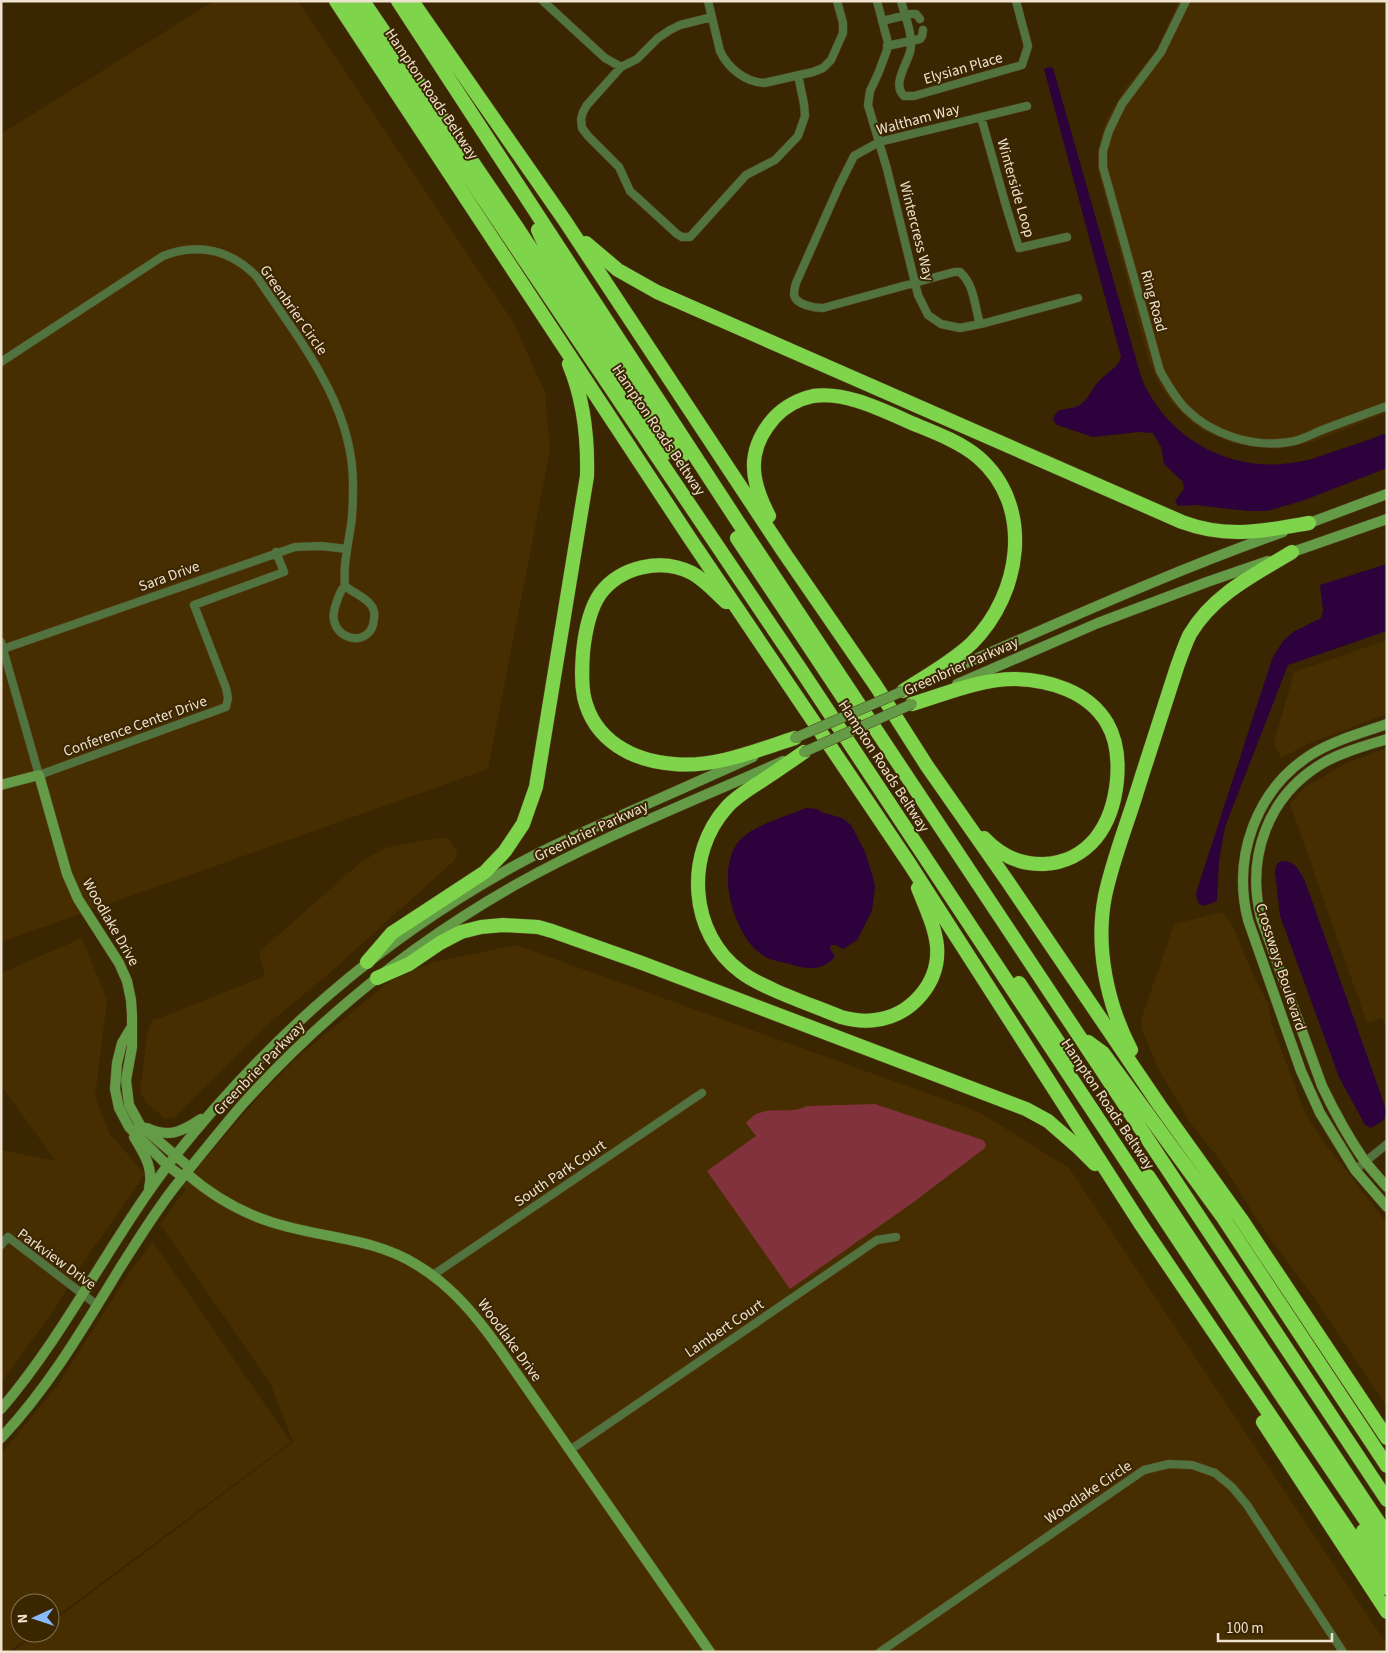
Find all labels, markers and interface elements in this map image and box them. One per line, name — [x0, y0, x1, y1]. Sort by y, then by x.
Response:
street label: Hampton Roads Beltway — [380, 25, 483, 164]
street label: Elysian Place — [921, 47, 1005, 90]
street label: Waltham Way — [874, 98, 962, 141]
street label: Winterside Loop — [991, 136, 1040, 240]
street label: Wintercress Way — [894, 179, 939, 283]
street label: Greenbrier Circle — [255, 261, 332, 360]
street label: Ring Road — [1135, 268, 1172, 334]
street label: Hampton Roads Beltway — [607, 361, 710, 500]
street label: Sara Drive — [136, 556, 203, 597]
street label: Greenbrier Parkway — [901, 632, 1022, 701]
street label: Conference Center Drive — [60, 691, 210, 762]
street label: Hampton Roads Beltway — [833, 696, 934, 837]
street label: Greenbrier Parkway — [531, 796, 652, 867]
street label: Woodlake Drive — [77, 875, 144, 970]
street label: Crossways Boulevard — [1250, 901, 1311, 1034]
street label: Greenbrier Parkway — [209, 1017, 310, 1120]
street label: Hampton Roads Beltway — [1056, 1035, 1159, 1174]
street label: South Park Court — [510, 1135, 610, 1212]
street label: Parkview Drive — [13, 1224, 100, 1295]
street label: Lambert Court — [681, 1294, 768, 1363]
street label: Woodlake Drive — [472, 1295, 547, 1386]
street label: Woodlake Circle — [1041, 1456, 1136, 1529]
north arrow — [10, 1593, 60, 1643]
scale bar — [1218, 1610, 1332, 1642]
text: N — [13, 1613, 33, 1624]
text: 100 m — [1226, 1618, 1264, 1639]

